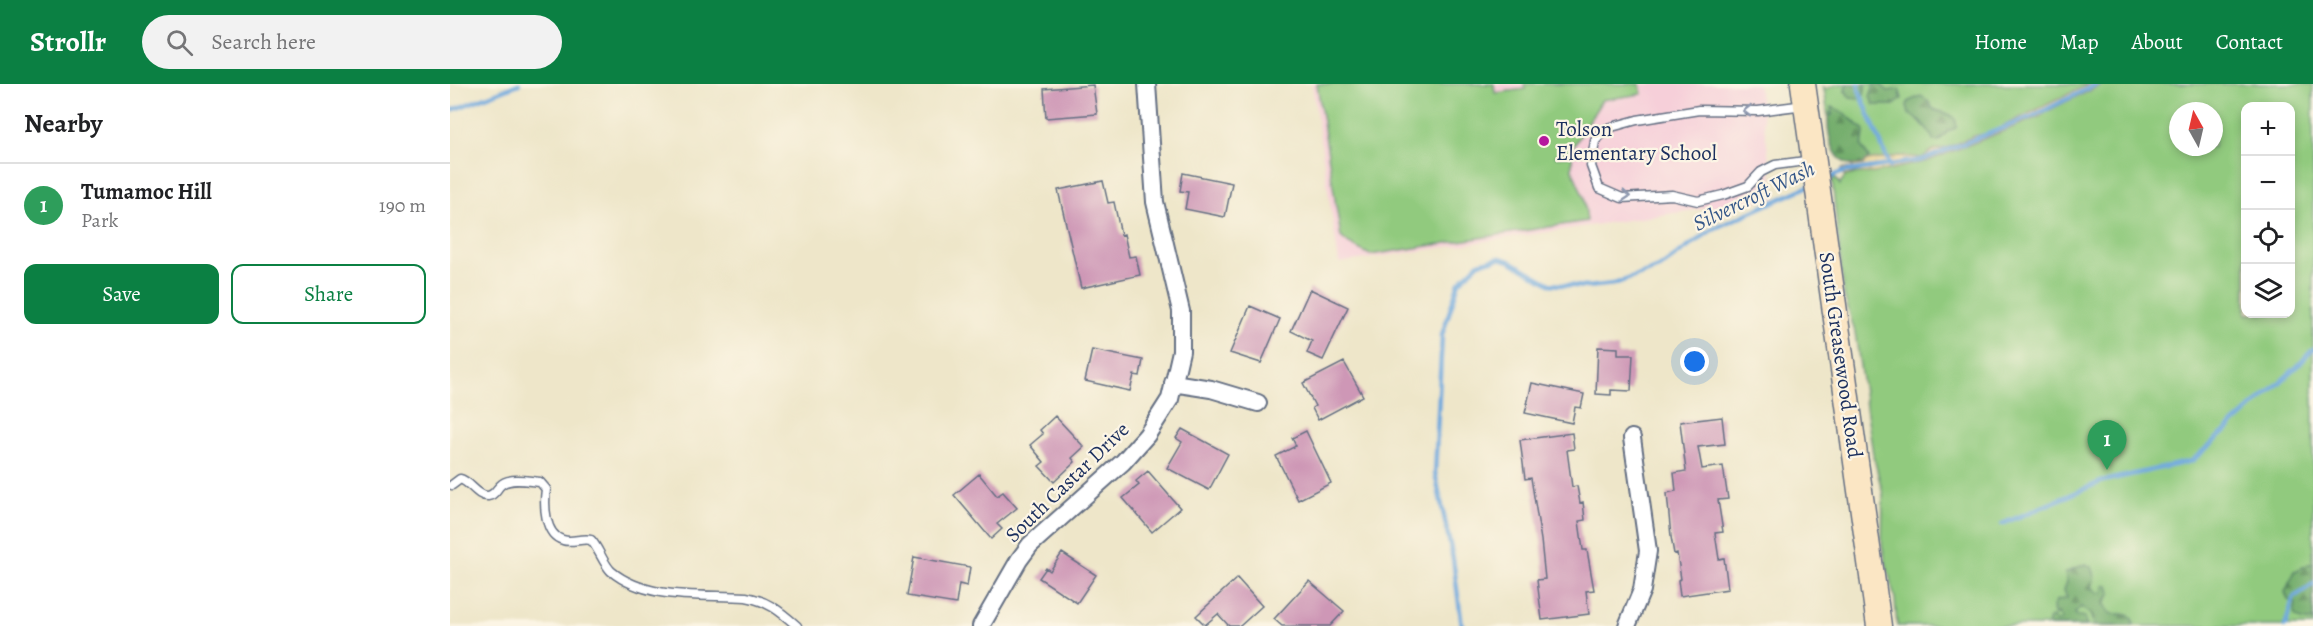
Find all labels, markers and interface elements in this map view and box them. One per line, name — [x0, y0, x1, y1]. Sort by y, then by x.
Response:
search box — [142, 15, 562, 69]
text: Strollr — [30, 23, 106, 61]
icon: search — [163, 26, 196, 59]
text: Search here — [211, 27, 316, 57]
text: Home — [1974, 28, 2027, 56]
text: Map — [2060, 28, 2098, 56]
text: About — [2131, 28, 2183, 56]
text: Contact — [2216, 28, 2283, 56]
north arrow — [2169, 102, 2223, 156]
map controls — [2241, 102, 2295, 318]
button: + — [2241, 102, 2295, 156]
one-way arrow — [1743, 104, 1752, 117]
text: Nearby — [24, 106, 103, 141]
place label: Tolson Elementary School — [1556, 115, 1717, 167]
marker: Tolson Elementary School — [1537, 134, 1551, 148]
water label: Silvercroft Wash — [1688, 154, 1820, 238]
button: − — [2241, 156, 2295, 210]
text: Tumamoc Hill — [81, 177, 212, 207]
one-way arrow — [1621, 189, 1630, 202]
text: 1 — [40, 192, 47, 219]
text: 190 m — [379, 192, 426, 219]
text: Park — [81, 207, 119, 234]
button: locate — [2241, 210, 2295, 264]
street label: South Greasewood Road — [1813, 250, 1869, 461]
button: Save — [24, 264, 219, 324]
button: Share — [231, 264, 426, 324]
button: layers — [2241, 264, 2295, 318]
your location — [1680, 347, 1709, 376]
street label: South Castar Drive — [999, 416, 1135, 548]
pin: 1 — [2088, 420, 2126, 470]

